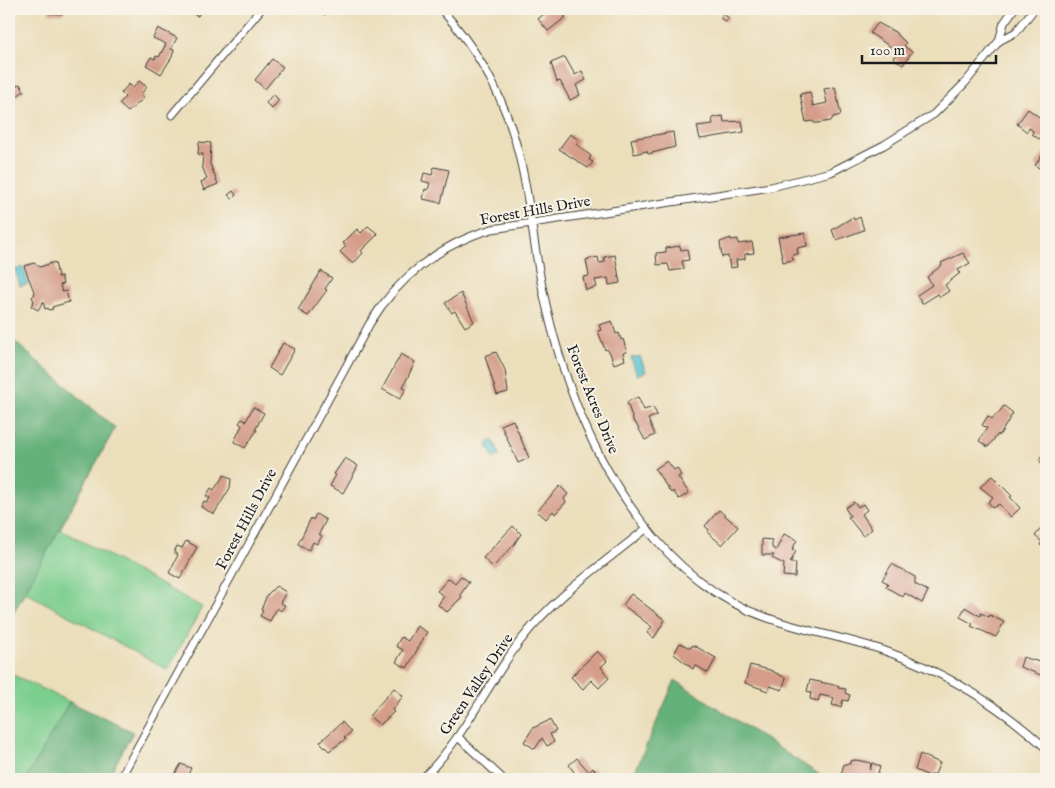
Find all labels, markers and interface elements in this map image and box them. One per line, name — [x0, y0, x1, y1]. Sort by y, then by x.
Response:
scale bar — [862, 32, 996, 64]
text: 100 m — [870, 41, 906, 60]
street label: Forest Hills Drive — [478, 191, 592, 230]
street label: Forest Acres Drive — [562, 342, 623, 457]
street label: Forest Hills Drive — [212, 465, 281, 573]
street label: Green Valley Drive — [435, 630, 517, 739]

